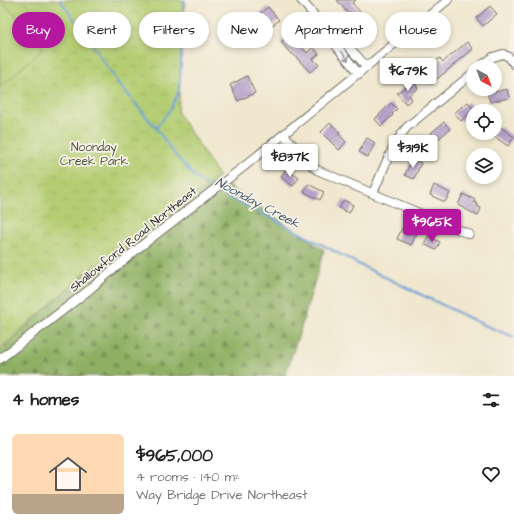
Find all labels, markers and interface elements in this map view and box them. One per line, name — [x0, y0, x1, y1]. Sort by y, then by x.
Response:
chip: Buy — [12, 12, 65, 48]
chip: Rent — [73, 12, 131, 48]
chip: Filters — [139, 12, 209, 48]
chip: New — [217, 12, 273, 48]
chip: Apartment — [281, 12, 377, 48]
chip: House — [385, 12, 451, 48]
one-way arrow — [340, 51, 349, 62]
pin: $679K — [380, 58, 436, 92]
north arrow — [466, 60, 502, 96]
map controls — [466, 60, 502, 184]
text: $679K — [389, 62, 427, 80]
button: locate — [466, 104, 502, 140]
pin: $319K — [385, 135, 441, 169]
park label: Noonday Creek Park — [60, 139, 129, 170]
text: $319K — [398, 139, 428, 157]
pin: $837K — [262, 144, 318, 178]
text: $837K — [271, 148, 309, 166]
button: layers — [466, 148, 502, 184]
water label: Noonday Creek — [212, 173, 304, 234]
street label: Shallowford Road Northeast — [66, 183, 201, 296]
pin: $965K — [404, 209, 460, 243]
text: $965K — [412, 213, 452, 231]
text: 4 homes — [12, 388, 79, 412]
icon: filters — [480, 389, 502, 411]
text: $965,000 — [136, 444, 213, 468]
icon: home — [44, 450, 92, 498]
icon: heart — [480, 463, 502, 485]
text: 4 rooms · 140 m² — [136, 468, 240, 486]
text: Way Bridge Drive Northeast — [136, 486, 307, 504]

